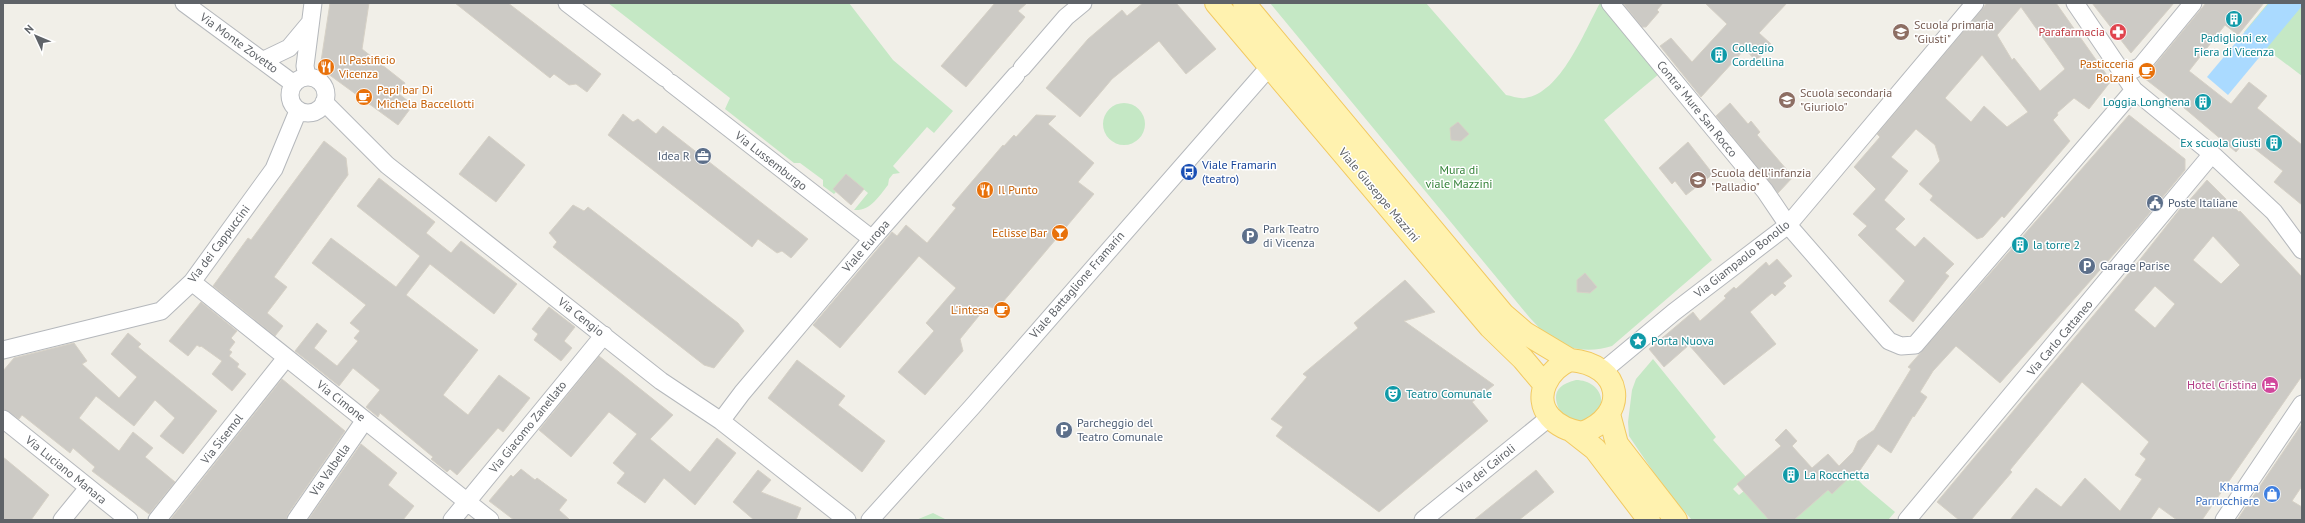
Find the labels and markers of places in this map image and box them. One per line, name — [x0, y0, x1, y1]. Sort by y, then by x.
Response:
building icon: Padiglioni ex Fiera di Vicenza — [2224, 9, 2244, 29]
place label: Scuola primaria "Giusti" — [1914, 17, 1994, 46]
school or university icon: Scuola primaria "Giusti" — [1891, 22, 1911, 42]
pharmacy icon: Parafarmacia — [2108, 22, 2128, 42]
place label: Parafarmacia — [2039, 24, 2105, 39]
place label: Padiglioni ex Fiera di Vicenza — [2194, 30, 2274, 59]
place label: Collegio Cordellina — [1732, 40, 1784, 69]
building icon: Collegio Cordellina — [1709, 45, 1729, 65]
place label: Il Pastificio Vicenza — [338, 52, 395, 81]
place label: Pasticceria Bolzani — [2080, 56, 2134, 85]
restaurant icon: Il Pastificio Vicenza — [316, 57, 336, 77]
cafe icon: Pasticceria Bolzani — [2137, 61, 2157, 81]
place label: Papi bar Di Michela Baccellotti — [377, 82, 475, 111]
place label: Scuola secondaria "Giuriolo" — [1800, 85, 1892, 114]
cafe icon: Papi bar Di Michela Baccellotti — [354, 87, 374, 107]
school or university icon: Scuola secondaria "Giuriolo" — [1777, 90, 1797, 110]
building icon: Loggia Longhena — [2193, 92, 2213, 112]
place label: Loggia Longhena — [2103, 94, 2190, 109]
building icon: Ex scuola Giusti — [2264, 133, 2284, 153]
place label: Ex scuola Giusti — [2180, 135, 2261, 150]
office icon: Idea R — [693, 146, 713, 166]
place label: Idea R — [658, 148, 690, 163]
place label: Viale Framarin (teatro) — [1201, 157, 1277, 186]
bus stop icon: Viale Framarin (teatro) — [1179, 162, 1199, 182]
place label: Scuola dell'infanzia "Palladio" — [1711, 165, 1811, 194]
school or university icon: Scuola dell'infanzia "Palladio" — [1688, 170, 1708, 190]
restaurant icon: Il Punto — [975, 180, 995, 200]
place label: Il Punto — [998, 182, 1038, 197]
public building icon: Poste Italiane — [2145, 193, 2165, 213]
place label: Poste Italiane — [2168, 195, 2238, 210]
place label: Park Teatro di Vicenza — [1263, 221, 1319, 250]
bar icon: Eclisse Bar — [1050, 223, 1070, 243]
place label: Eclisse Bar — [992, 225, 1047, 240]
parking icon: Park Teatro di Vicenza — [1240, 226, 1260, 246]
building icon: la torre 2 — [2010, 235, 2030, 255]
place label: la torre 2 — [2033, 237, 2080, 252]
parking icon: Garage Parise — [2077, 256, 2097, 276]
place label: Garage Parise — [2100, 258, 2170, 273]
cafe icon: L'intesa — [992, 300, 1012, 320]
place label: L'intesa — [951, 302, 989, 317]
place icon: Porta Nuova — [1628, 331, 1648, 351]
place label: Porta Nuova — [1651, 333, 1714, 348]
hotel icon: Hotel Cristina — [2260, 375, 2280, 395]
place label: Hotel Cristina — [2187, 377, 2257, 392]
theatre icon: Teatro Comunale — [1383, 384, 1403, 404]
place label: Teatro Comunale — [1406, 386, 1492, 401]
place label: Parcheggio del Teatro Comunale — [1077, 415, 1163, 444]
parking icon: Parcheggio del Teatro Comunale — [1054, 420, 1074, 440]
building icon: La Rocchetta — [1781, 465, 1801, 485]
place label: La Rocchetta — [1804, 467, 1869, 482]
place label: Kharma Parrucchiere — [2196, 479, 2259, 508]
shop icon: Kharma Parrucchiere — [2262, 484, 2282, 504]

